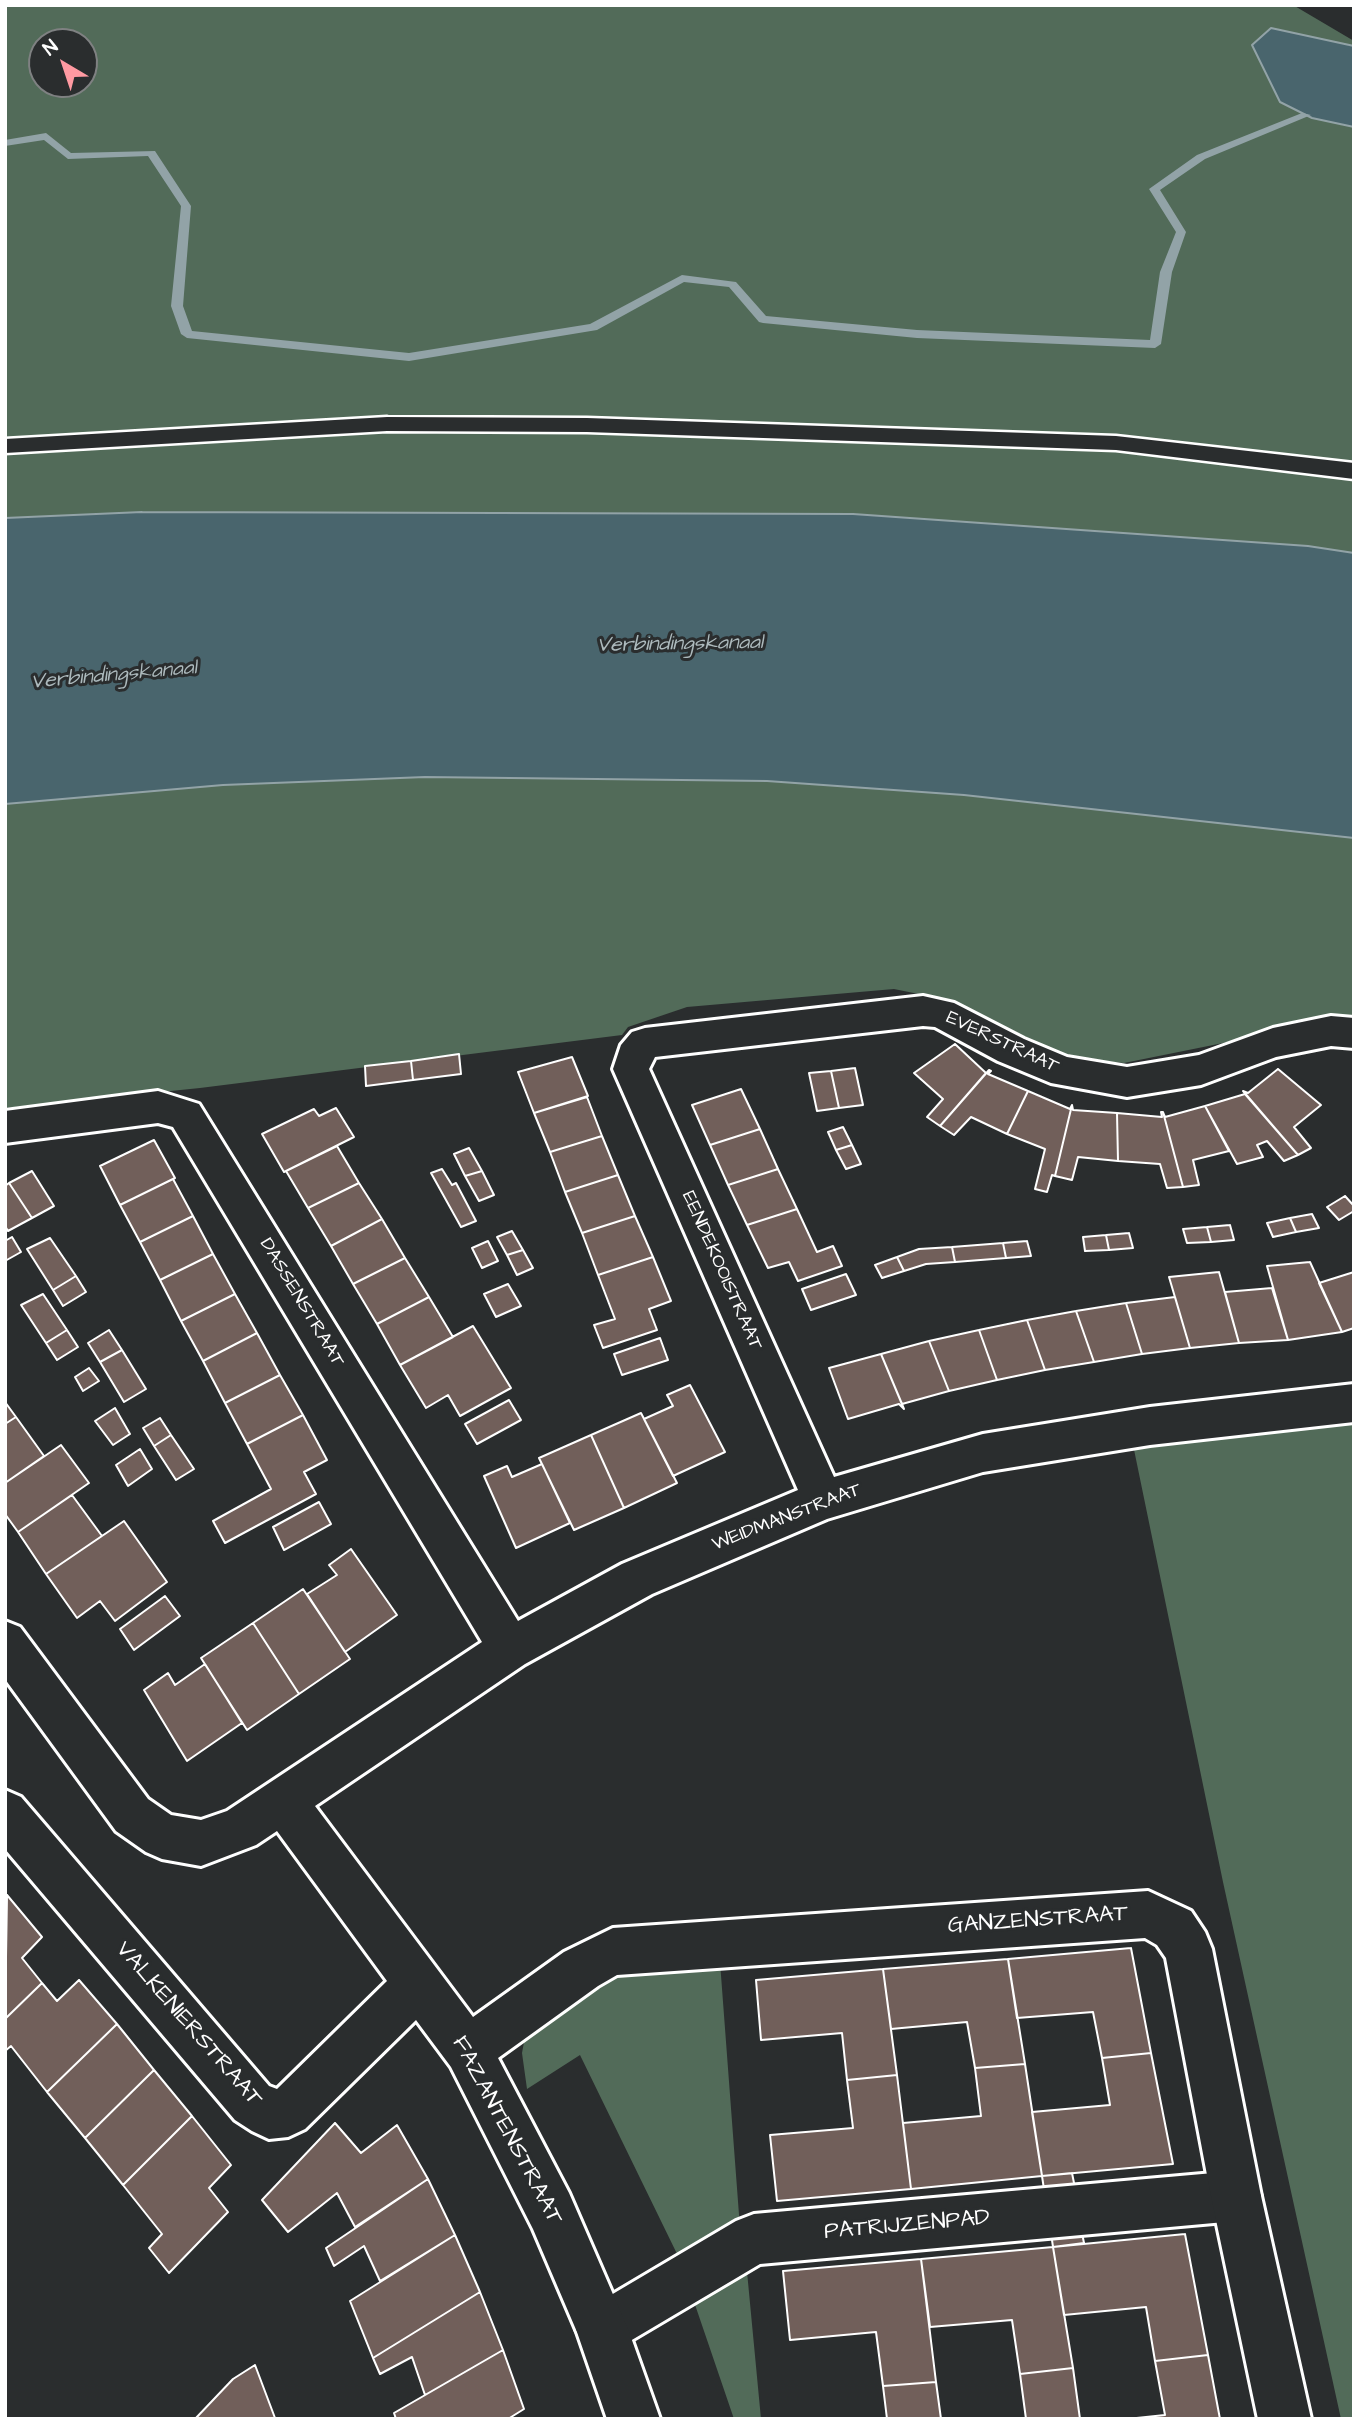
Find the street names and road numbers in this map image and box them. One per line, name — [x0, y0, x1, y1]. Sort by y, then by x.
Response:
street label: EVERSTRAAT — [942, 1007, 1062, 1079]
street label: EENDEKOOISTRAAT — [676, 1188, 766, 1354]
street label: DASSENSTRAAT — [254, 1235, 348, 1371]
street label: WEIDMANSTRAAT — [709, 1479, 865, 1557]
street label: GANZENSTRAAT — [947, 1901, 1129, 1941]
street label: VALKENIERSTRAAT — [109, 1937, 267, 2113]
street label: FAZANTENSTRAAT — [445, 2032, 567, 2230]
street label: PATRIJZENPAD — [823, 2205, 991, 2247]

